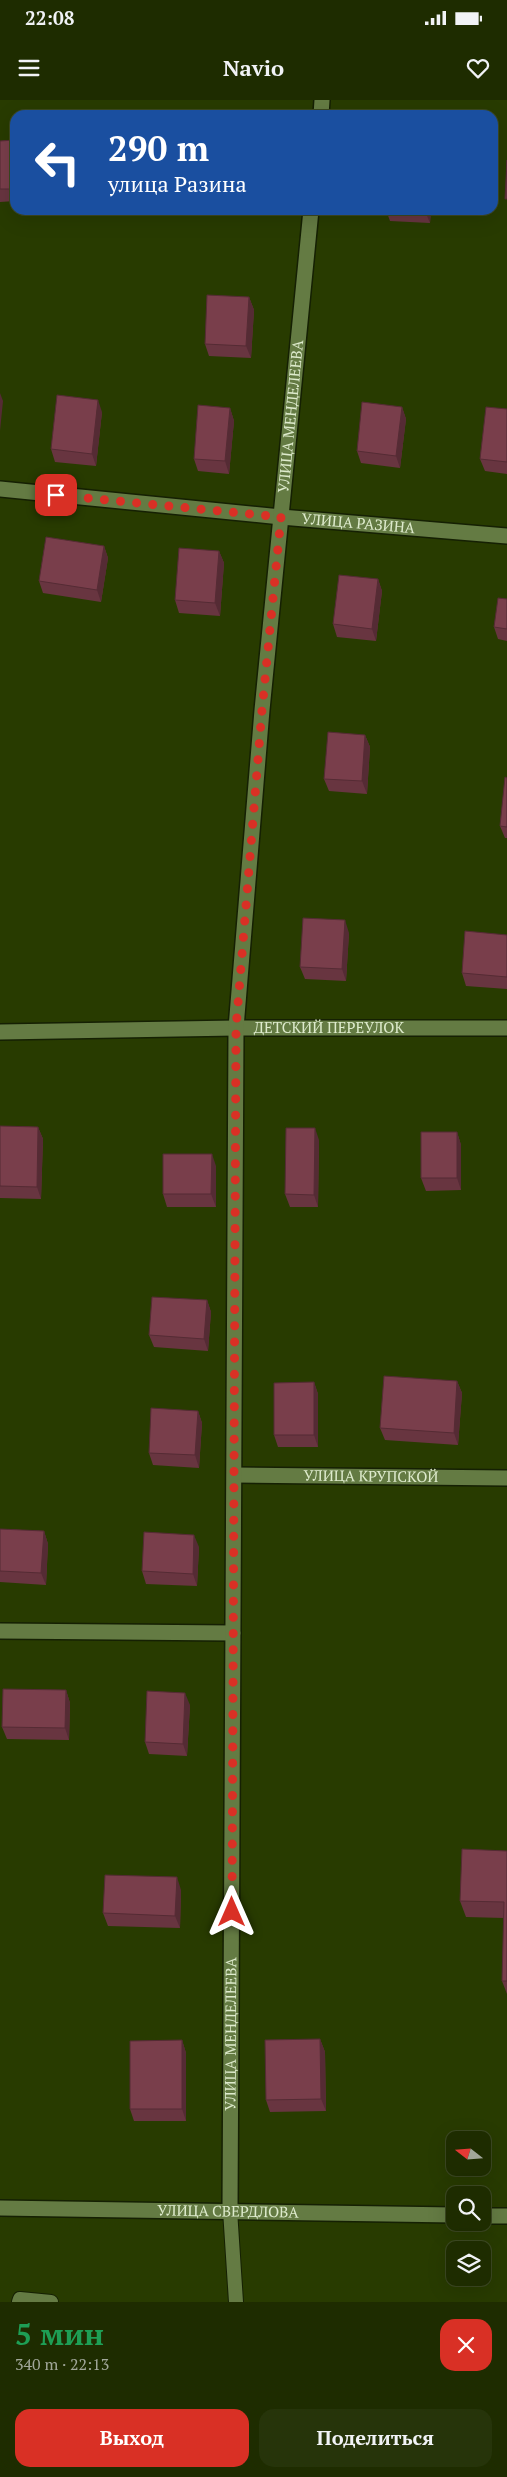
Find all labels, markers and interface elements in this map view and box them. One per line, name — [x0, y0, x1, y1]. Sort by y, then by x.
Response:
text: 22:08 — [25, 5, 74, 30]
text: Navio — [223, 53, 284, 82]
icon: menu — [15, 54, 43, 82]
icon: heart — [464, 54, 492, 82]
text: 290 m — [108, 125, 209, 171]
icon: left — [25, 130, 90, 195]
text: улица Разина — [108, 169, 247, 198]
street label: УЛИЦА МЕНДЕЛЕЕВА — [272, 338, 307, 494]
pin — [35, 474, 77, 516]
icon: arrive — [42, 481, 70, 509]
street label: УЛИЦА РАЗИНА — [301, 508, 417, 537]
street label: ДЕТСКИЙ ПЕРЕУЛОК — [254, 1017, 404, 1037]
street label: УЛИЦА КРУПСКОЙ — [303, 1465, 439, 1486]
position arrow — [205, 1885, 257, 1937]
street label: УЛИЦА МЕНДЕЛЕЕВА — [220, 1957, 240, 2111]
north arrow — [446, 2131, 491, 2176]
map controls — [446, 2131, 491, 2286]
button: search — [446, 2186, 491, 2231]
street label: УЛИЦА СВЕРДЛОВА — [157, 2199, 300, 2222]
button: layers — [446, 2241, 491, 2286]
text: 5 мин — [15, 2314, 104, 2354]
button: close — [440, 2319, 492, 2371]
text: 340 m · 22:13 — [15, 2353, 109, 2375]
button: Выход — [15, 2409, 249, 2467]
button: Поделиться — [259, 2409, 492, 2467]

